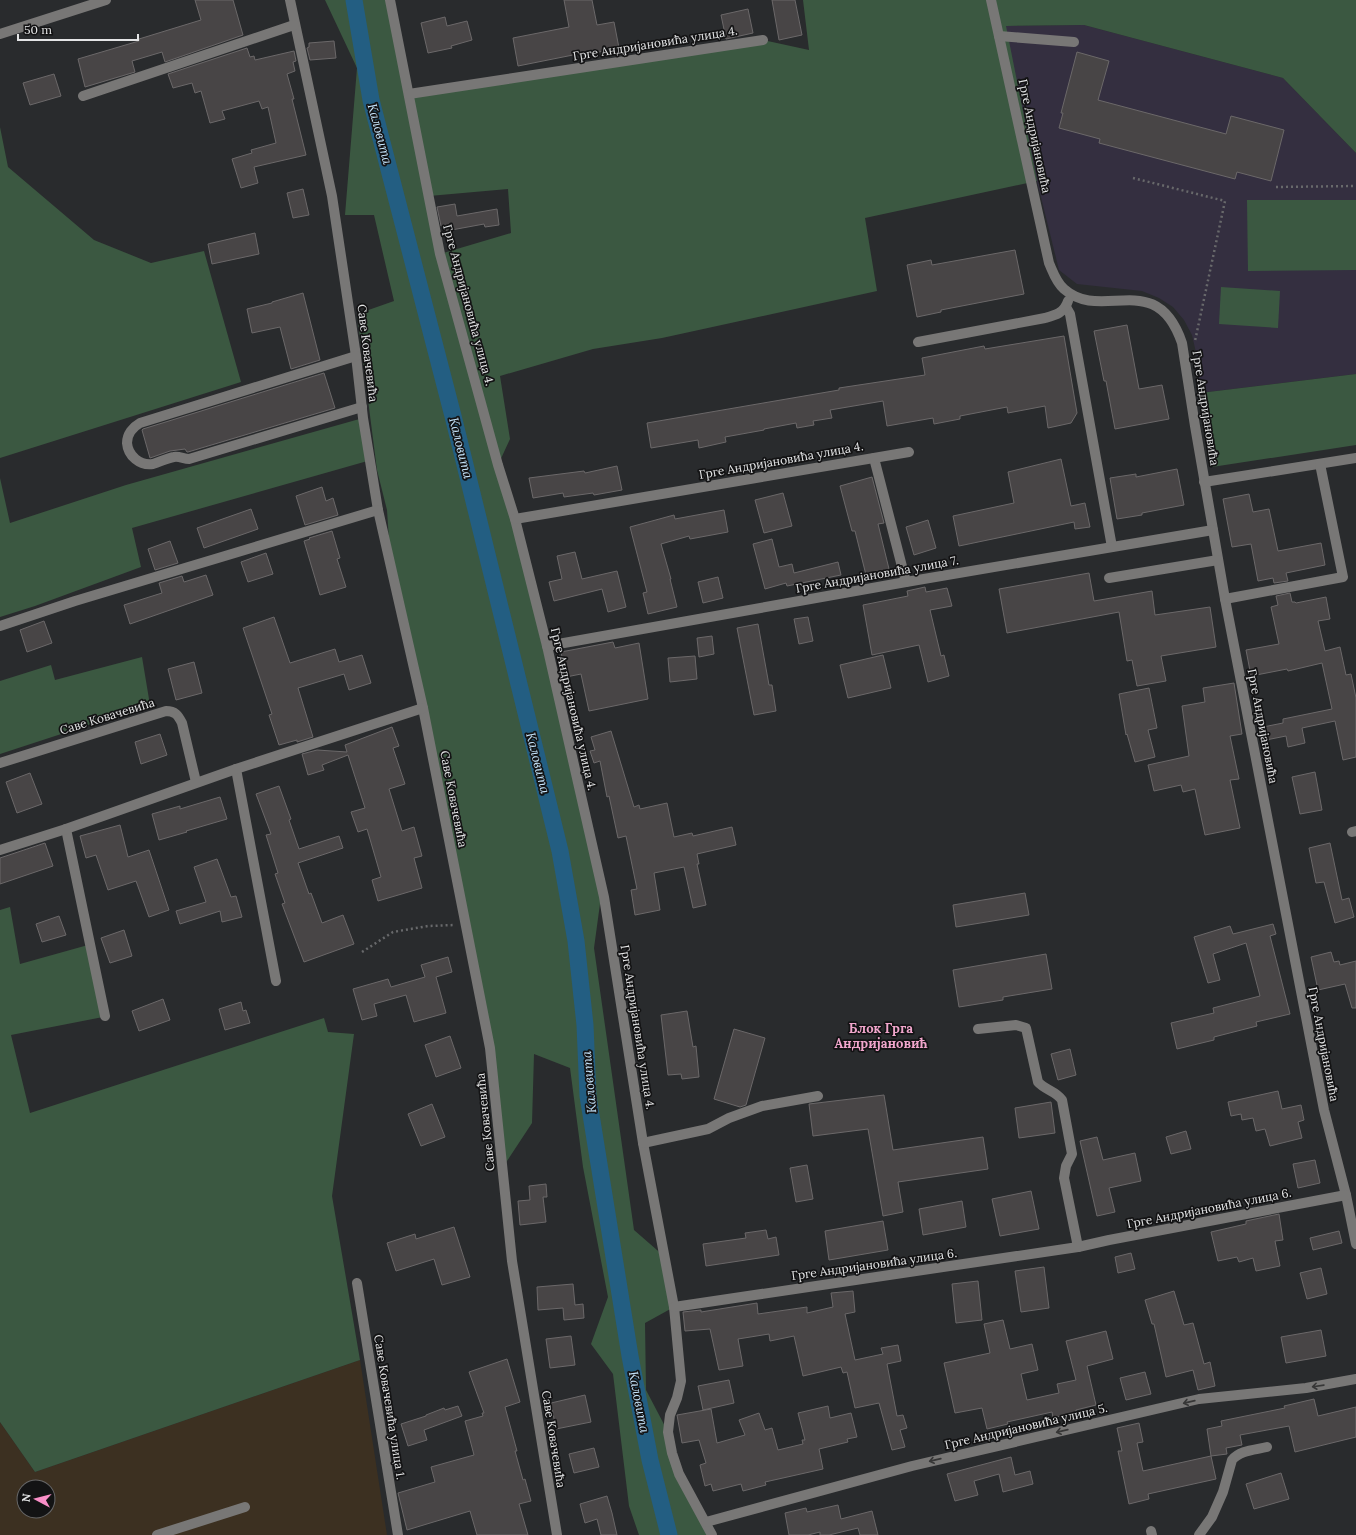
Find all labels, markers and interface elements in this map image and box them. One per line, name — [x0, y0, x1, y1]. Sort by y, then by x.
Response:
scale bar — [18, 16, 138, 42]
text: 50 m — [24, 22, 52, 37]
street label: Грге Андријановића улица 4. — [572, 23, 739, 63]
street label: Грге Андријановића — [1016, 78, 1054, 194]
water label: Каловита — [364, 102, 397, 167]
street label: Грге Андријановића улица 4. — [440, 223, 498, 387]
street label: Саве Ковачевића — [355, 303, 381, 403]
street label: Грге Андријановића — [1189, 349, 1223, 467]
water label: Каловита — [445, 416, 477, 481]
street label: Грге Андријановића улица 4. — [698, 438, 864, 482]
street label: Грге Андријановића улица 7. — [794, 552, 960, 596]
street label: Грге Андријановића улица 4. — [548, 626, 600, 792]
street label: Грге Андријановића — [1245, 667, 1281, 785]
street label: Саве Ковачевића — [58, 694, 156, 738]
water label: Каловита — [522, 731, 554, 796]
street label: Саве Ковачевића — [437, 749, 471, 849]
street label: Грге Андријановића улица 4. — [618, 944, 658, 1111]
street label: Грге Андријановића — [1306, 985, 1342, 1103]
district label: Блок Грга Андријановић — [834, 1020, 928, 1052]
water label: Каловита — [578, 1049, 600, 1114]
street label: Саве Ковачевића — [472, 1072, 498, 1172]
street label: Грге Андријановића улица 6. — [1126, 1185, 1292, 1231]
street label: Грге Андријановића улица 6. — [790, 1245, 958, 1283]
street label: Саве Ковачевића улица 1. — [371, 1333, 409, 1481]
water label: Каловита — [625, 1370, 653, 1435]
one-way arrow — [1312, 1382, 1325, 1390]
street label: Саве Ковачевића — [539, 1389, 569, 1489]
one-way arrow — [1183, 1398, 1196, 1406]
street label: Грге Андријановића улица 5. — [943, 1400, 1109, 1452]
one-way arrow — [1056, 1428, 1069, 1436]
one-way arrow — [929, 1457, 942, 1465]
north arrow — [16, 1479, 56, 1519]
text: N — [19, 1492, 34, 1503]

